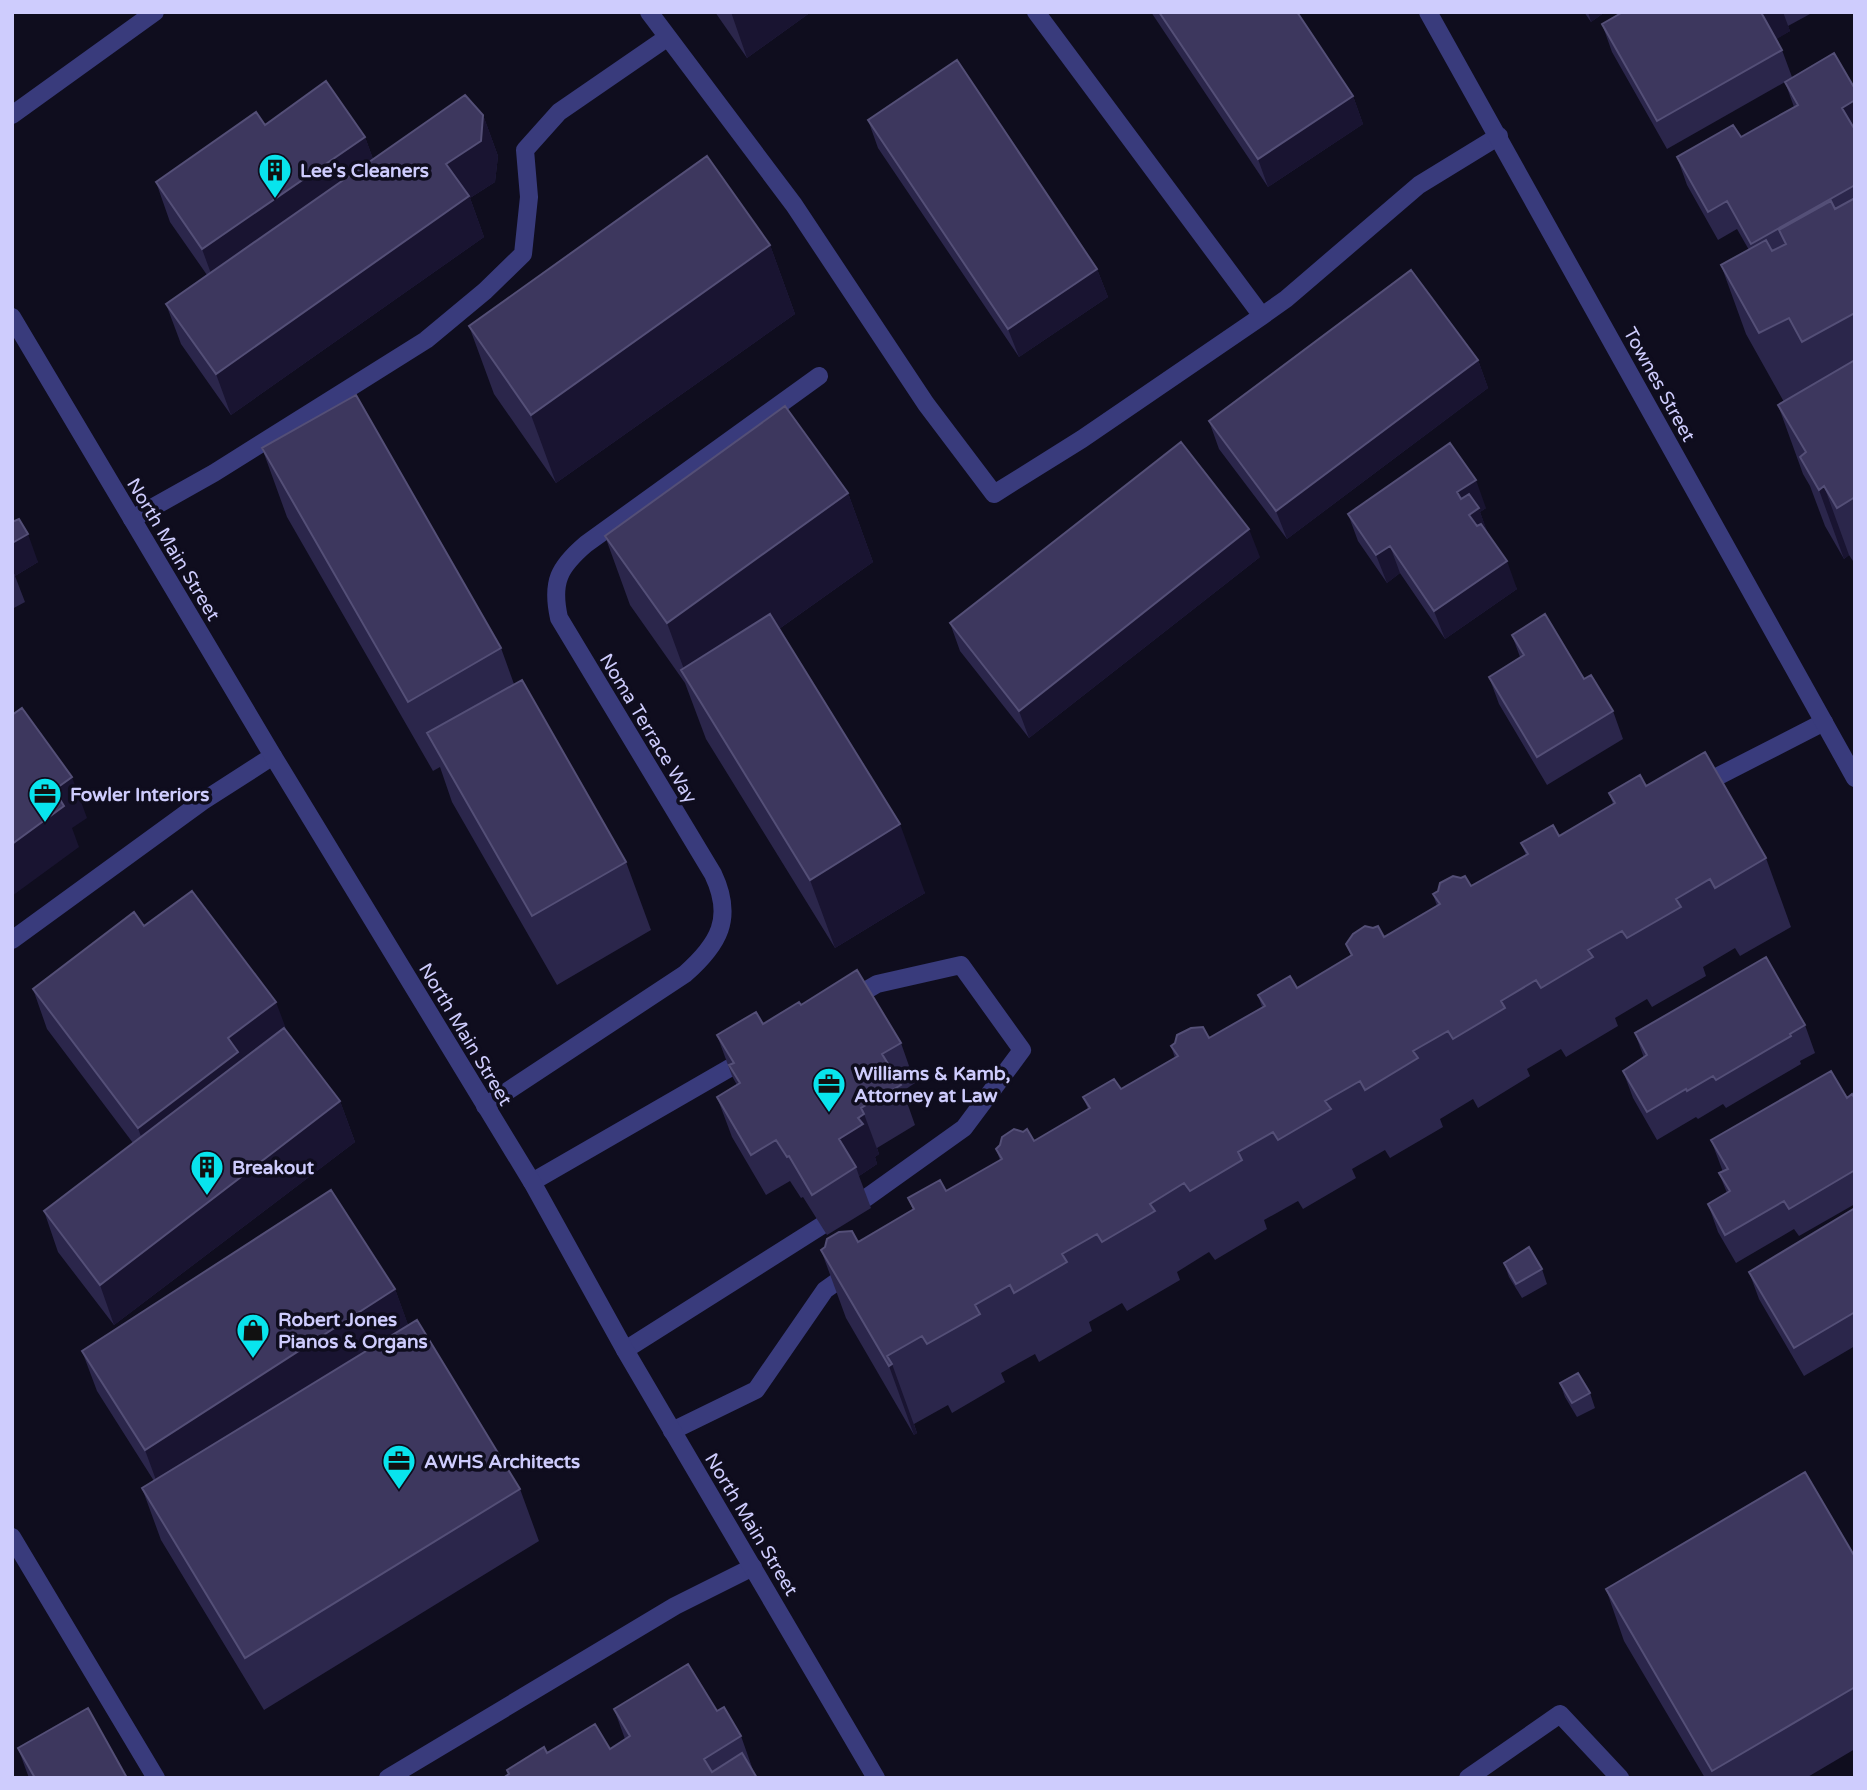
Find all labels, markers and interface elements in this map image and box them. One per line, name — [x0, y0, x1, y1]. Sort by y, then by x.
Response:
building icon: Lee's Cleaners — [256, 151, 294, 200]
place label: Lee's Cleaners — [300, 160, 429, 182]
street label: Townes Street — [1619, 323, 1700, 446]
street label: North Main Street — [122, 474, 224, 625]
street label: Noma Terrace Way — [595, 650, 702, 807]
office icon: Fowler Interiors — [26, 775, 64, 824]
place label: Fowler Interiors — [70, 784, 209, 806]
street label: North Main Street — [414, 959, 516, 1110]
place label: Williams & Kamb, Attorney at Law — [854, 1063, 1011, 1108]
office icon: Williams & Kamb, Attorney at Law — [810, 1065, 848, 1114]
building icon: Breakout — [188, 1148, 226, 1197]
place label: Breakout — [232, 1157, 315, 1179]
place label: Robert Jones Pianos & Organs — [278, 1309, 428, 1354]
shop icon: Robert Jones Pianos & Organs — [234, 1311, 272, 1360]
office icon: AWHS Architects — [380, 1442, 418, 1491]
street label: North Main Street — [700, 1449, 802, 1600]
place label: AWHS Architects — [424, 1451, 580, 1473]

